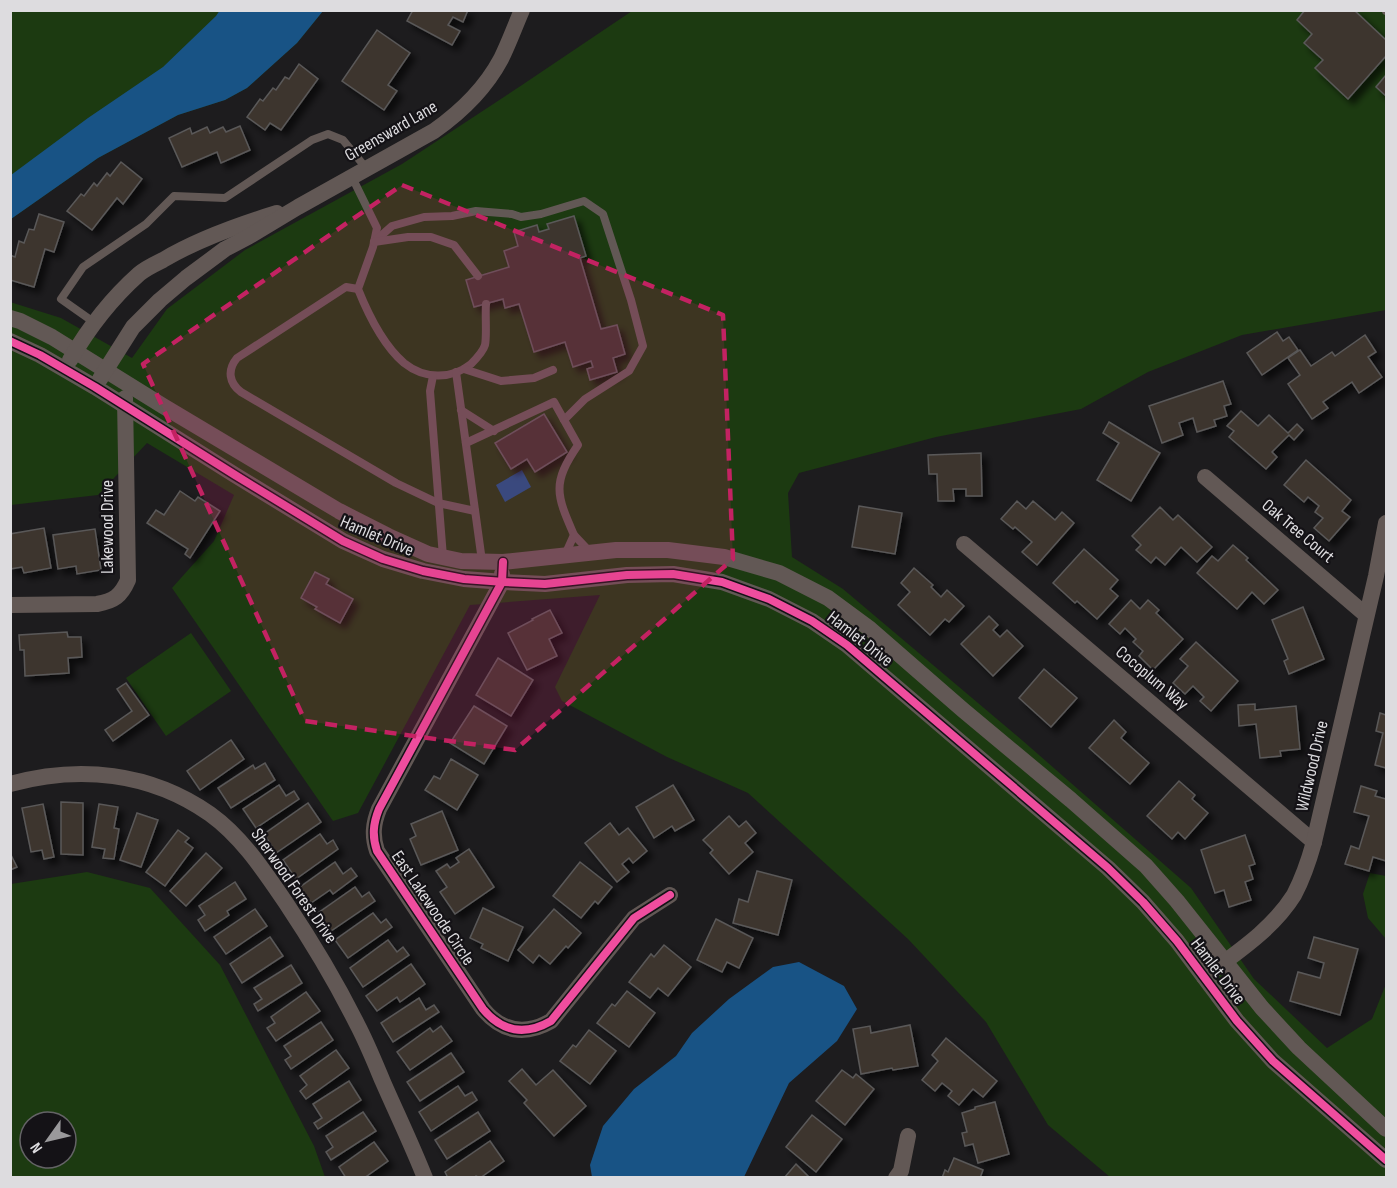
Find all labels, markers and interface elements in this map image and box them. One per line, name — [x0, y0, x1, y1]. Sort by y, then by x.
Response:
street label: Greensward Lane — [341, 96, 441, 166]
street label: Lakewood Drive — [97, 480, 118, 574]
street label: Oak Tree Court — [1258, 495, 1339, 568]
street label: Hamlet Drive — [337, 511, 417, 561]
street label: Hamlet Drive — [823, 607, 897, 671]
street label: Cocoplum Way — [1111, 642, 1193, 714]
street label: Wildwood Drive — [1291, 718, 1333, 814]
street label: Sherwood Forest Drive — [246, 824, 342, 948]
street label: East Lakewoode Circle — [387, 847, 479, 969]
street label: Hamlet Drive — [1186, 934, 1250, 1008]
north arrow — [18, 1110, 78, 1170]
text: N — [27, 1139, 47, 1156]

